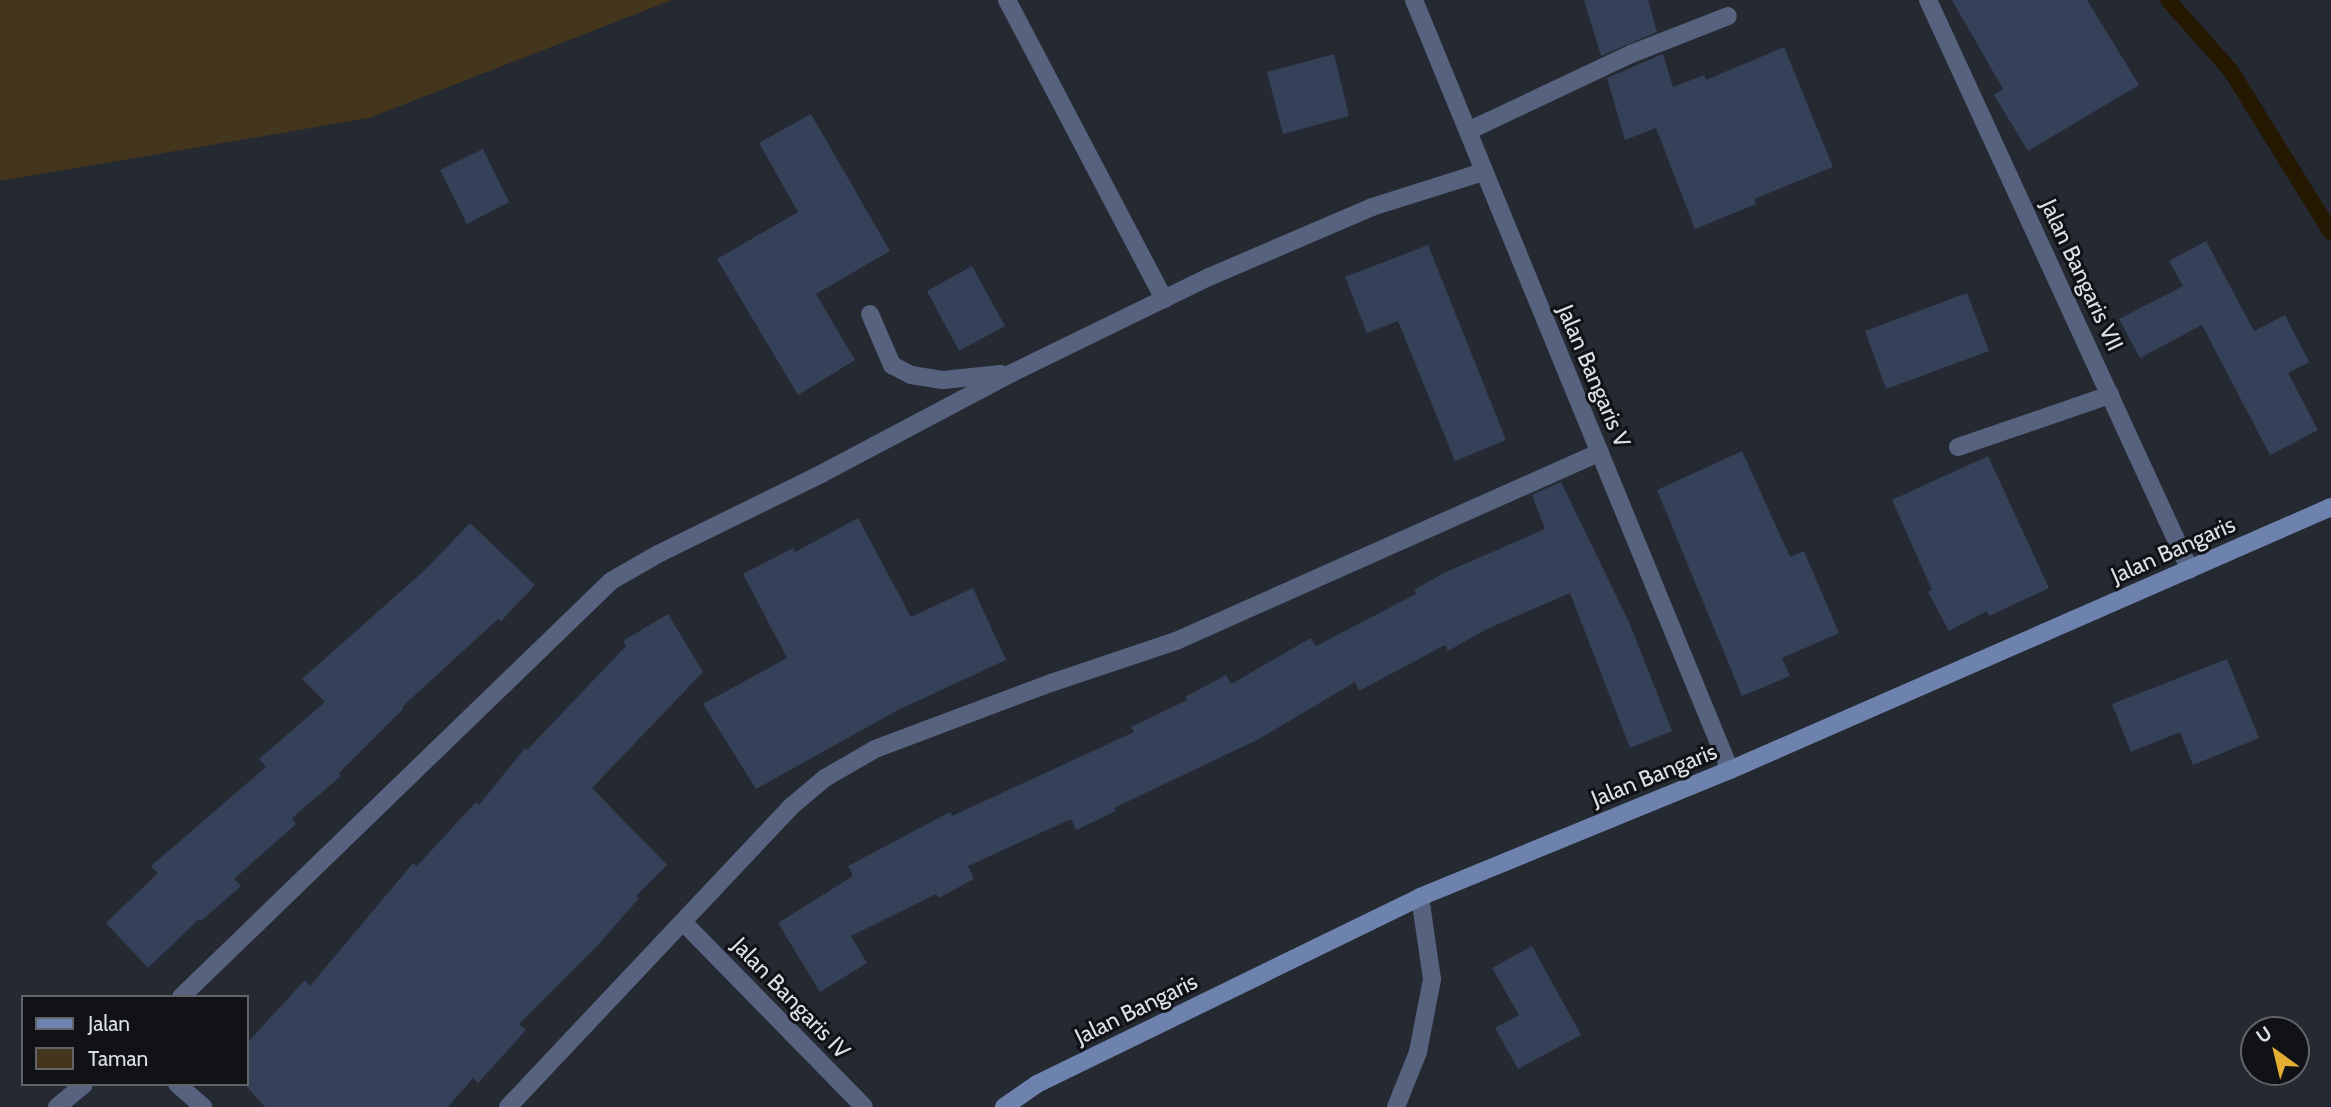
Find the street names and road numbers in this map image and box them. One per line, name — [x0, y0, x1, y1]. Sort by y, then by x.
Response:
street label: Jalan Bangaris VII — [2035, 195, 2129, 355]
street label: Jalan Bangaris V — [1552, 301, 1636, 451]
street label: Jalan Bangaris — [2107, 510, 2239, 590]
street label: Jalan Bangaris — [1587, 737, 1721, 813]
street label: Jalan Bangaris IV — [726, 932, 856, 1064]
street label: Jalan Bangaris — [1070, 967, 1202, 1051]

